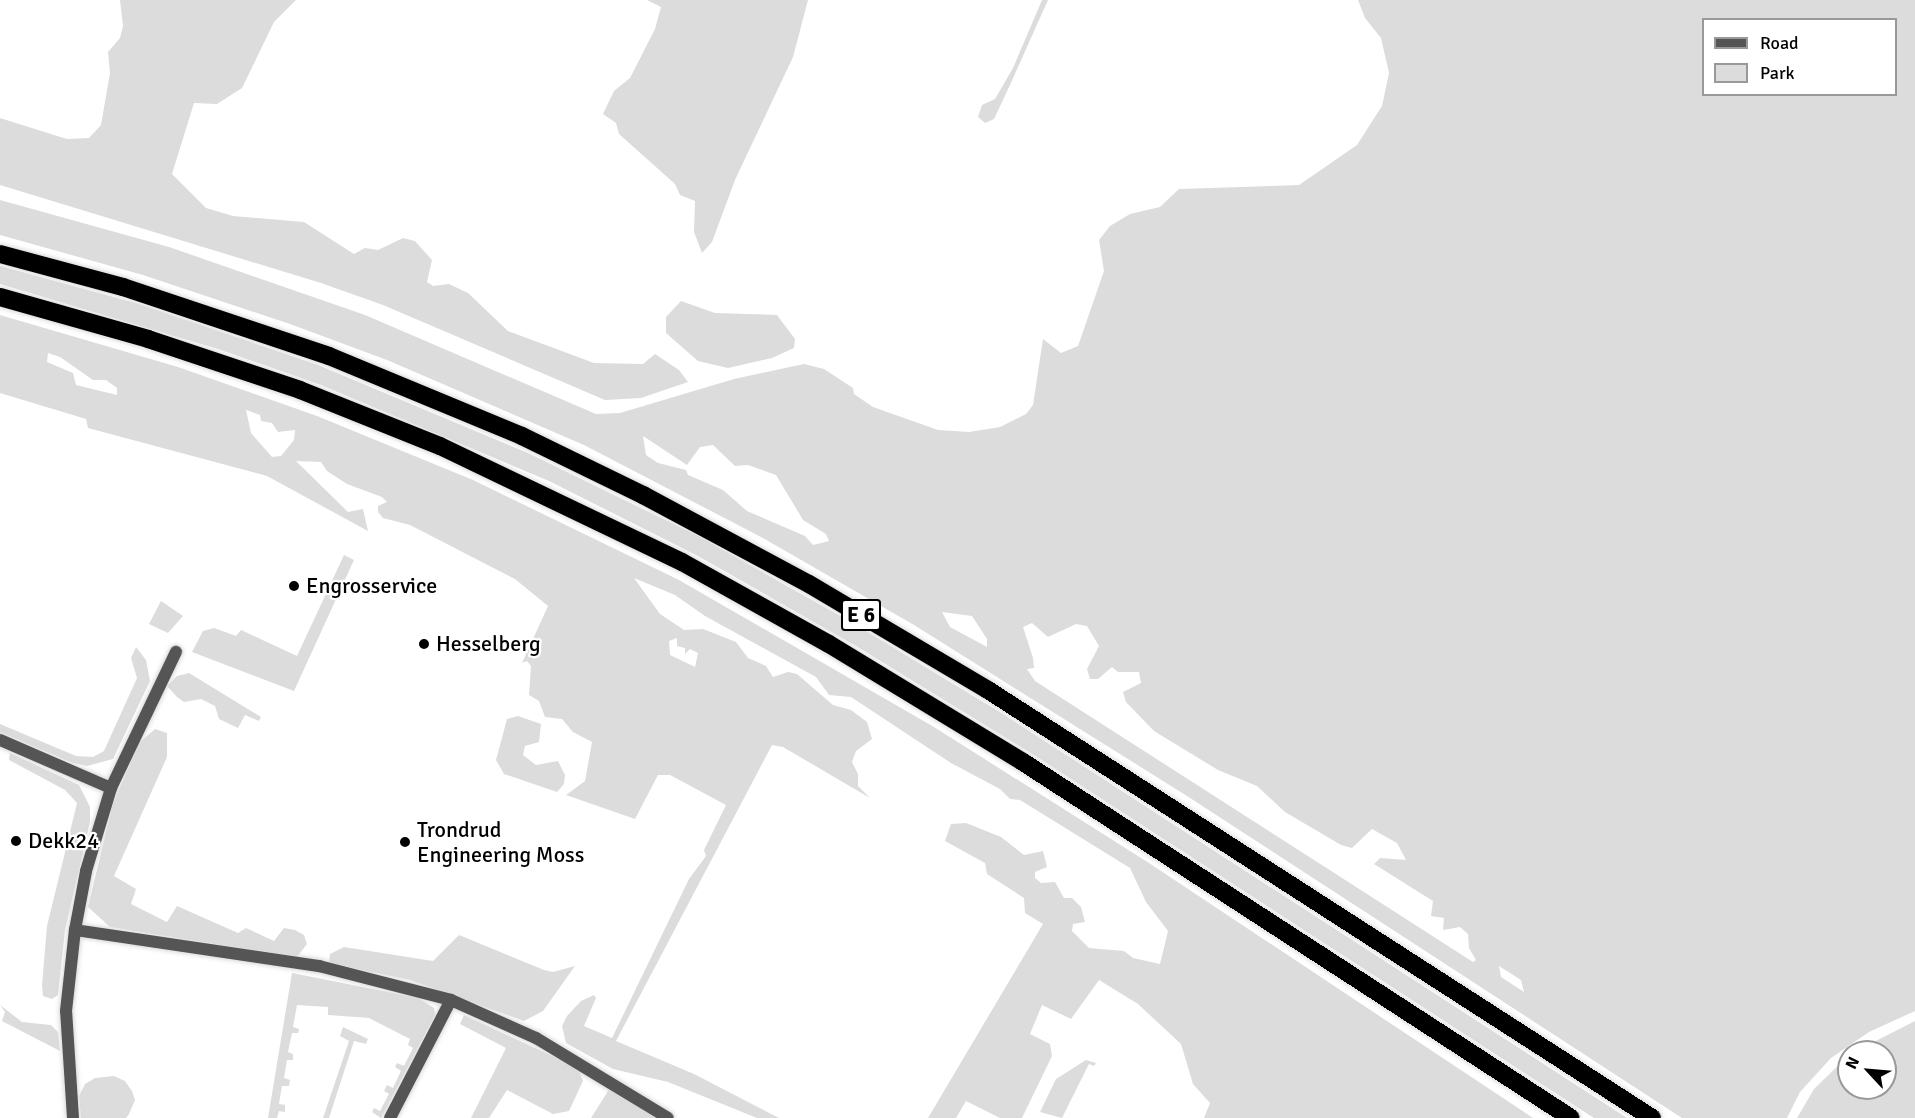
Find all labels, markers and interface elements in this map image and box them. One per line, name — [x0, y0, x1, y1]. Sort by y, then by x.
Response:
legend — [1702, 18, 1897, 96]
text: Road — [1760, 32, 1799, 54]
text: Park — [1760, 62, 1795, 84]
place label: Engrosservice — [306, 573, 437, 599]
marker: Engrosservice — [287, 579, 301, 593]
road number: E 6 — [840, 597, 882, 633]
place label: Hesselberg — [436, 631, 541, 657]
marker: Hesselberg — [417, 637, 431, 651]
place label: Trondrud Engineering Moss — [417, 816, 584, 867]
place label: Dekk24 — [28, 828, 99, 854]
marker: Dekk24 — [9, 834, 23, 848]
marker: Trondrud Engineering Moss — [398, 835, 412, 849]
north arrow — [1837, 1040, 1897, 1100]
text: N — [1841, 1054, 1864, 1072]

